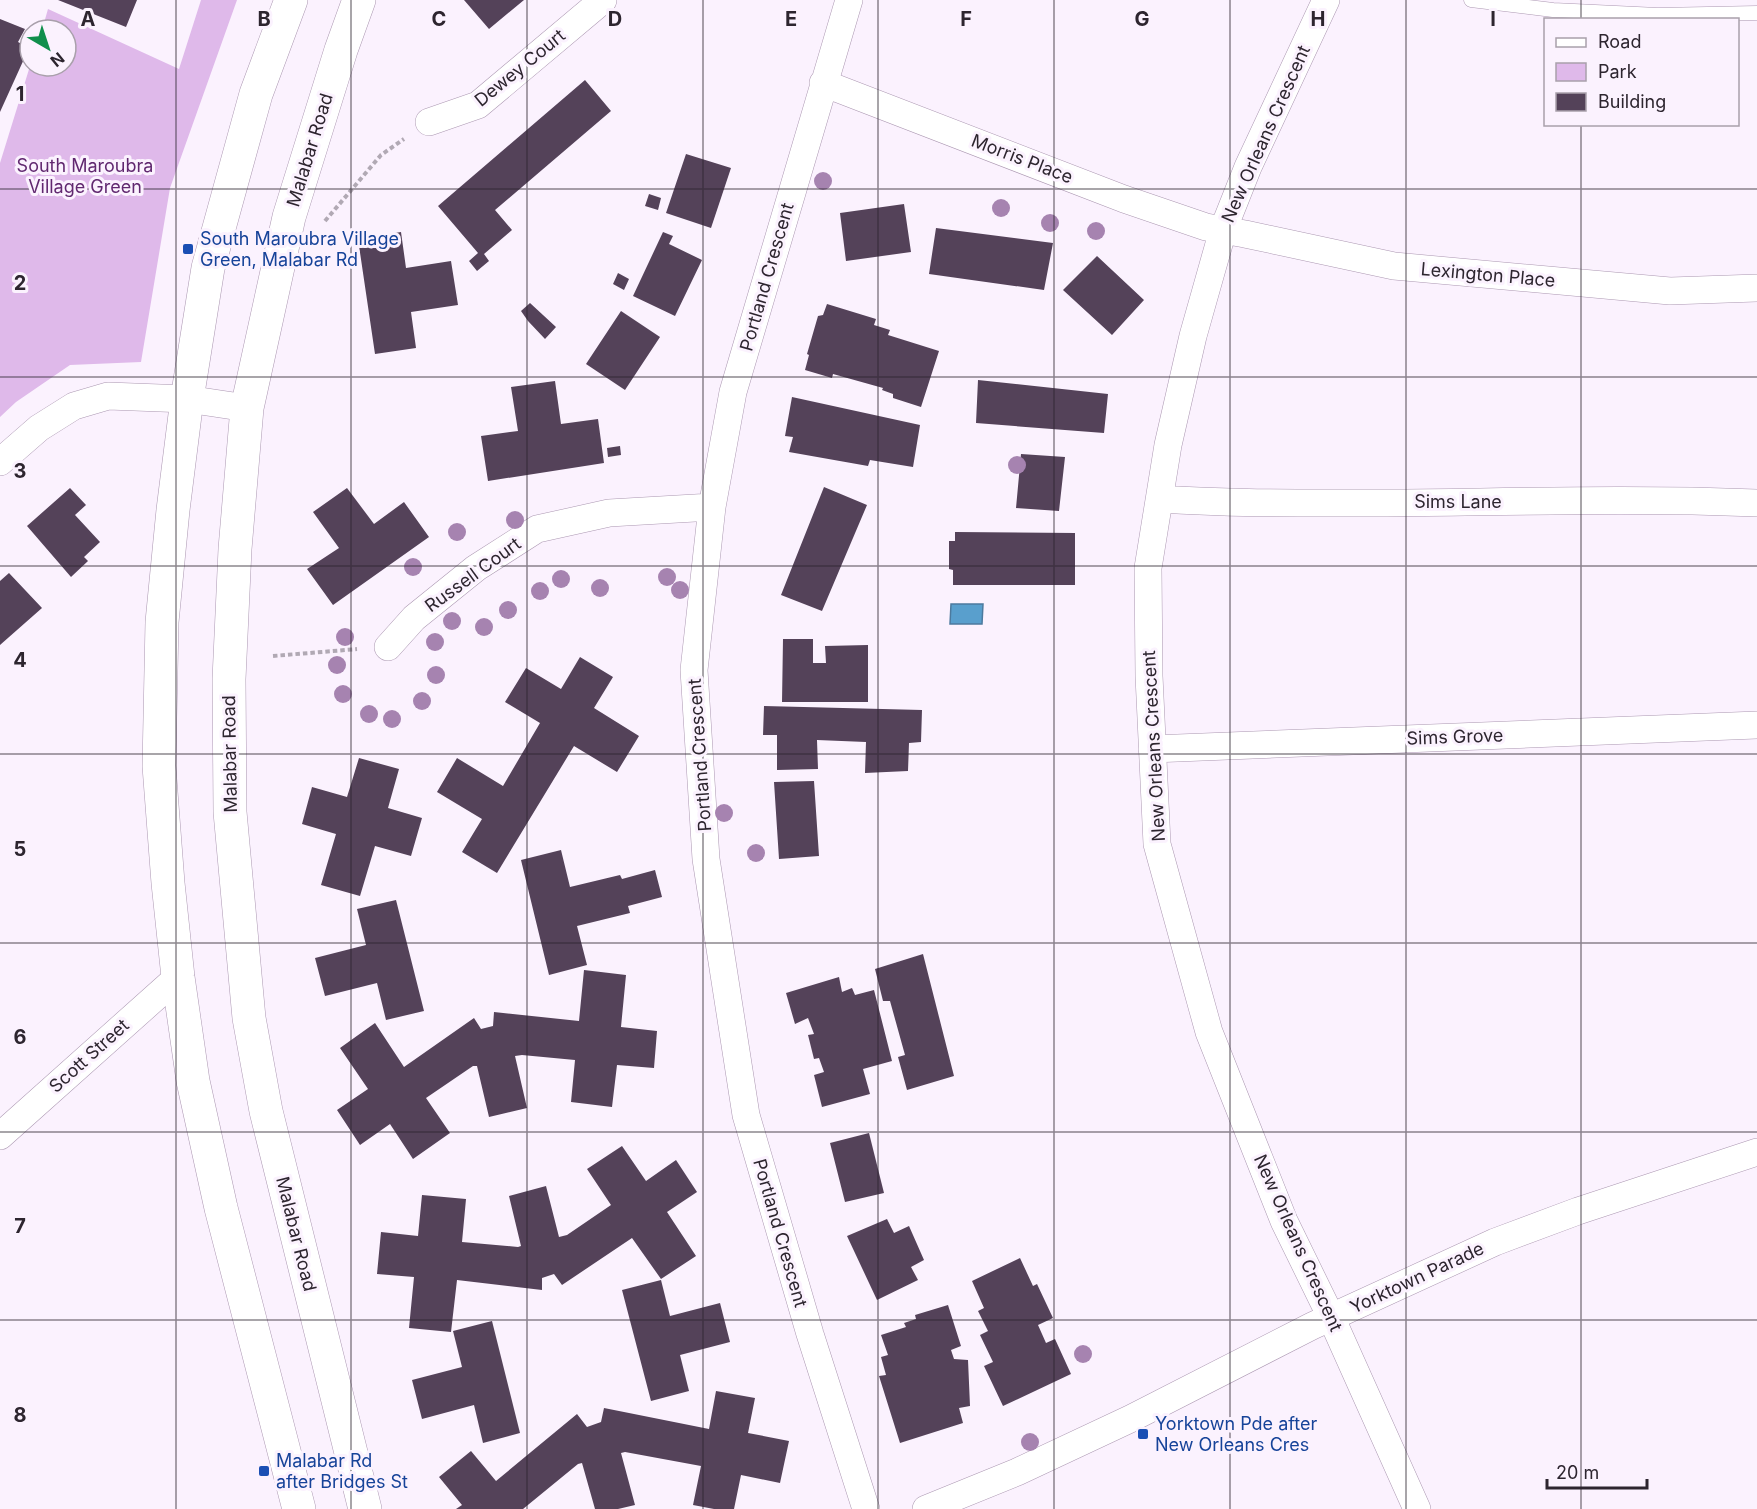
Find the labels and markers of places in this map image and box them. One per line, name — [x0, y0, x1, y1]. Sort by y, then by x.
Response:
place label: South Maroubra Village Green, Malabar Rd — [200, 228, 399, 270]
marker: South Maroubra Village Green, Malabar Rd — [181, 242, 195, 256]
place label: Yorktown Pde after New Orleans Cres — [1155, 1413, 1318, 1455]
marker: Yorktown Pde after New Orleans Cres — [1136, 1427, 1150, 1441]
place label: Malabar Rd after Bridges St — [276, 1450, 408, 1492]
marker: Malabar Rd after Bridges St — [257, 1464, 271, 1478]

